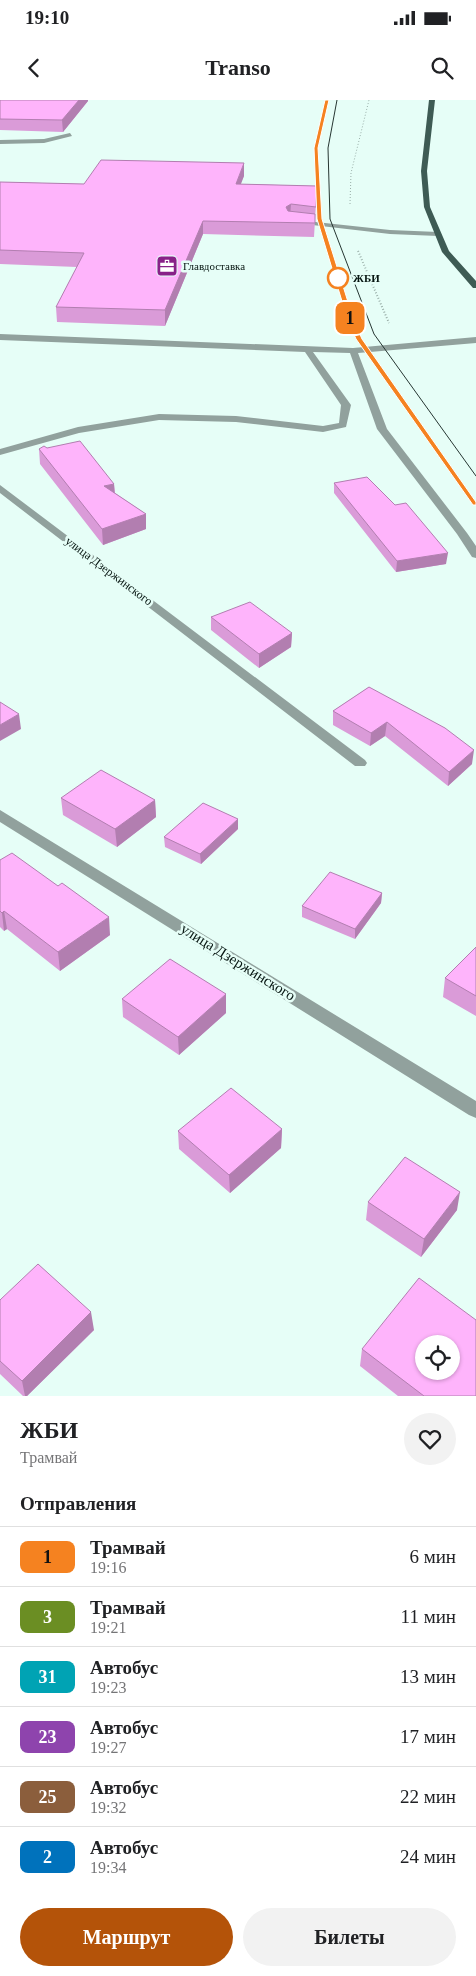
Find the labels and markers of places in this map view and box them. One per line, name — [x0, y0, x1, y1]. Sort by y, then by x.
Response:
office icon: Главдоставка — [155, 254, 179, 278]
place label: Главдоставка — [183, 260, 245, 272]
marker: ЖБИ — [327, 267, 349, 289]
place label: ЖБИ — [353, 272, 380, 284]

